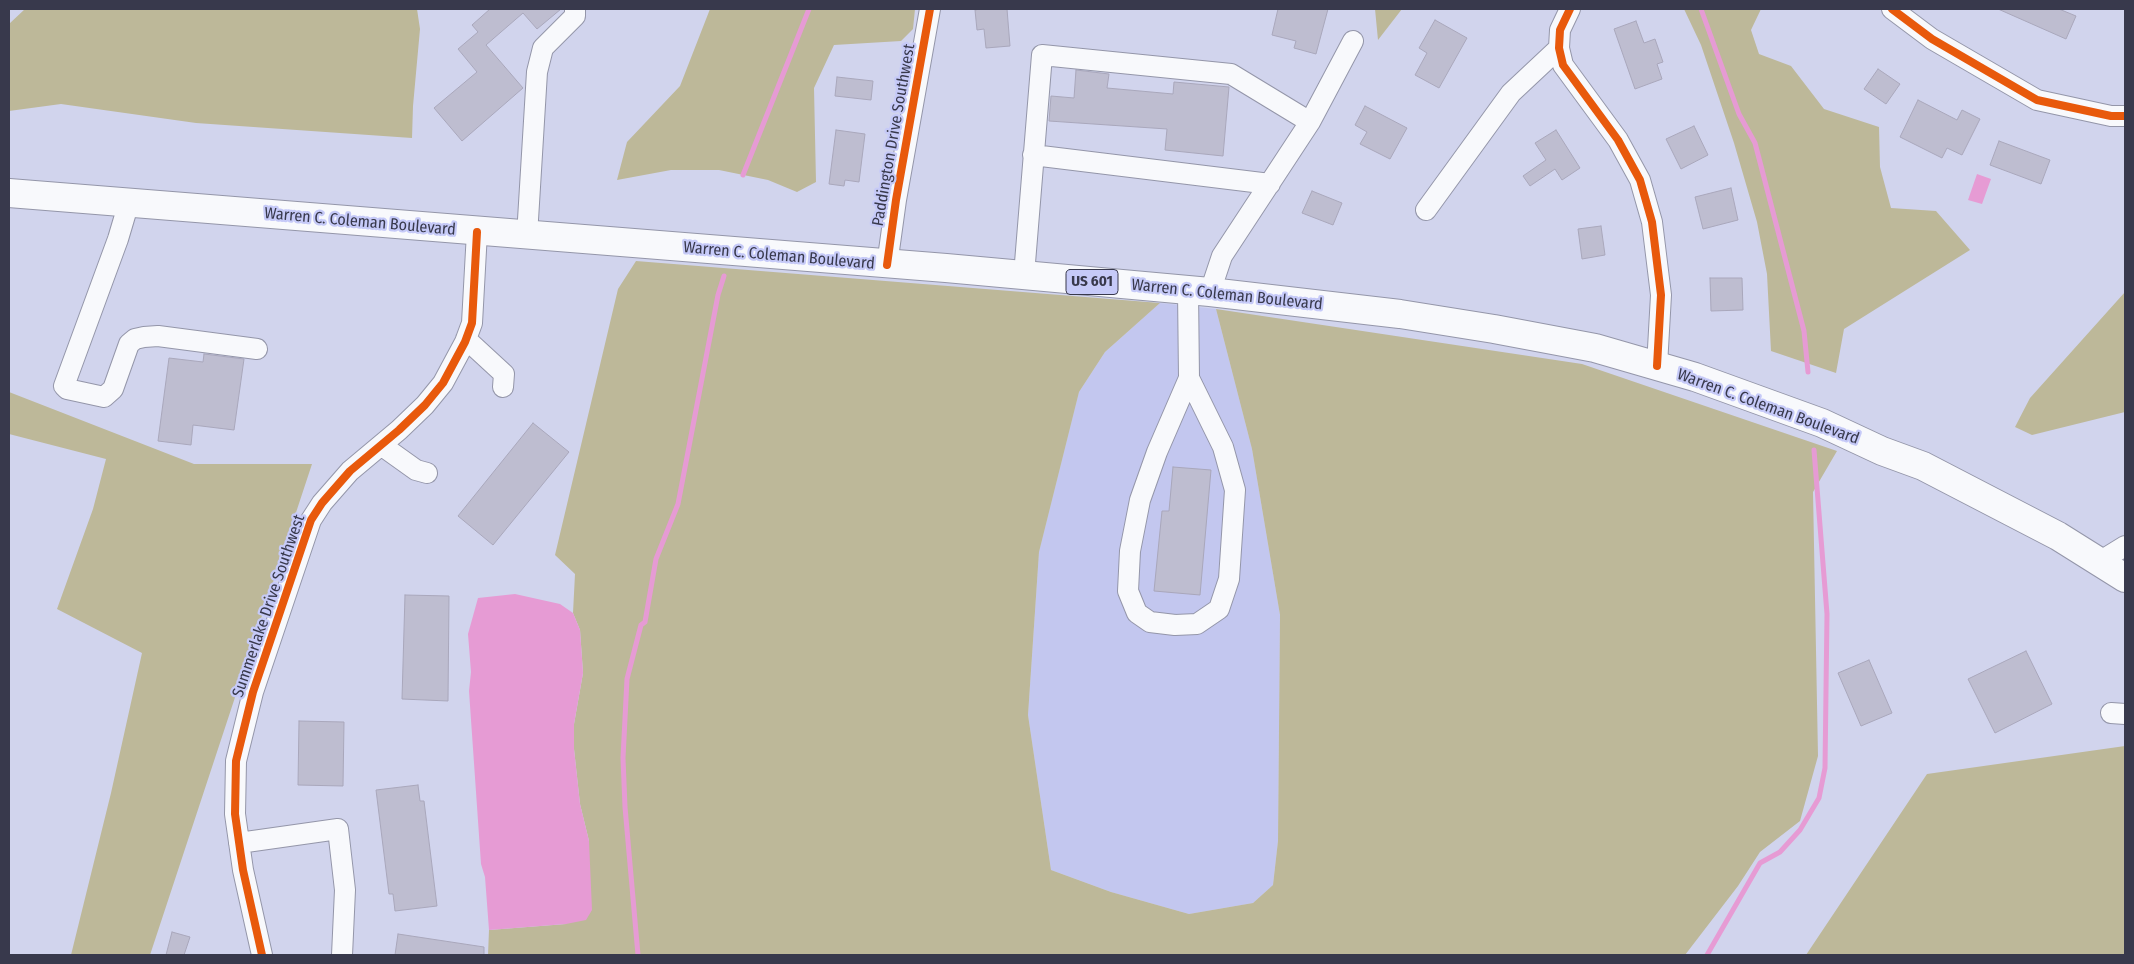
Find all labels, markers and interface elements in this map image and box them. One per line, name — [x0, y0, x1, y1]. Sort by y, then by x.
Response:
street label: Paddington Drive Southwest — [869, 42, 919, 228]
street label: Warren C. Coleman Boulevard — [264, 204, 456, 240]
street label: Warren C. Coleman Boulevard — [683, 238, 875, 274]
road number: US 601 — [1066, 270, 1118, 294]
street label: Warren C. Coleman Boulevard — [1131, 275, 1323, 315]
street label: Warren C. Coleman Boulevard — [1674, 365, 1862, 449]
street label: Summerlake Drive Southwest — [229, 512, 309, 700]

